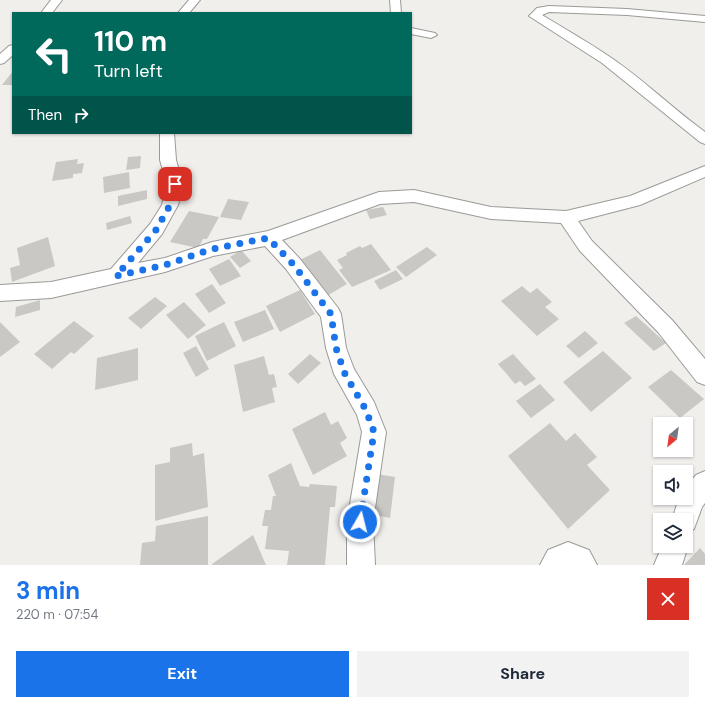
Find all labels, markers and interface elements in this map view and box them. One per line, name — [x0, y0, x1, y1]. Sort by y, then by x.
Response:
text: 110 m — [94, 23, 167, 60]
icon: left — [28, 28, 80, 80]
text: Turn left — [94, 59, 163, 83]
icon: right — [70, 104, 92, 126]
text: Then — [28, 105, 62, 125]
pin — [158, 167, 192, 201]
icon: arrive — [164, 173, 186, 195]
north arrow — [653, 417, 693, 457]
map controls — [653, 417, 693, 553]
button: sound — [653, 465, 693, 505]
position arrow — [339, 501, 381, 543]
button: layers — [653, 513, 693, 553]
text: 3 min — [16, 575, 80, 606]
button: close — [647, 578, 689, 620]
text: 220 m · 07:54 — [16, 606, 98, 623]
button: Exit — [16, 651, 349, 697]
button: Share — [357, 651, 689, 697]

